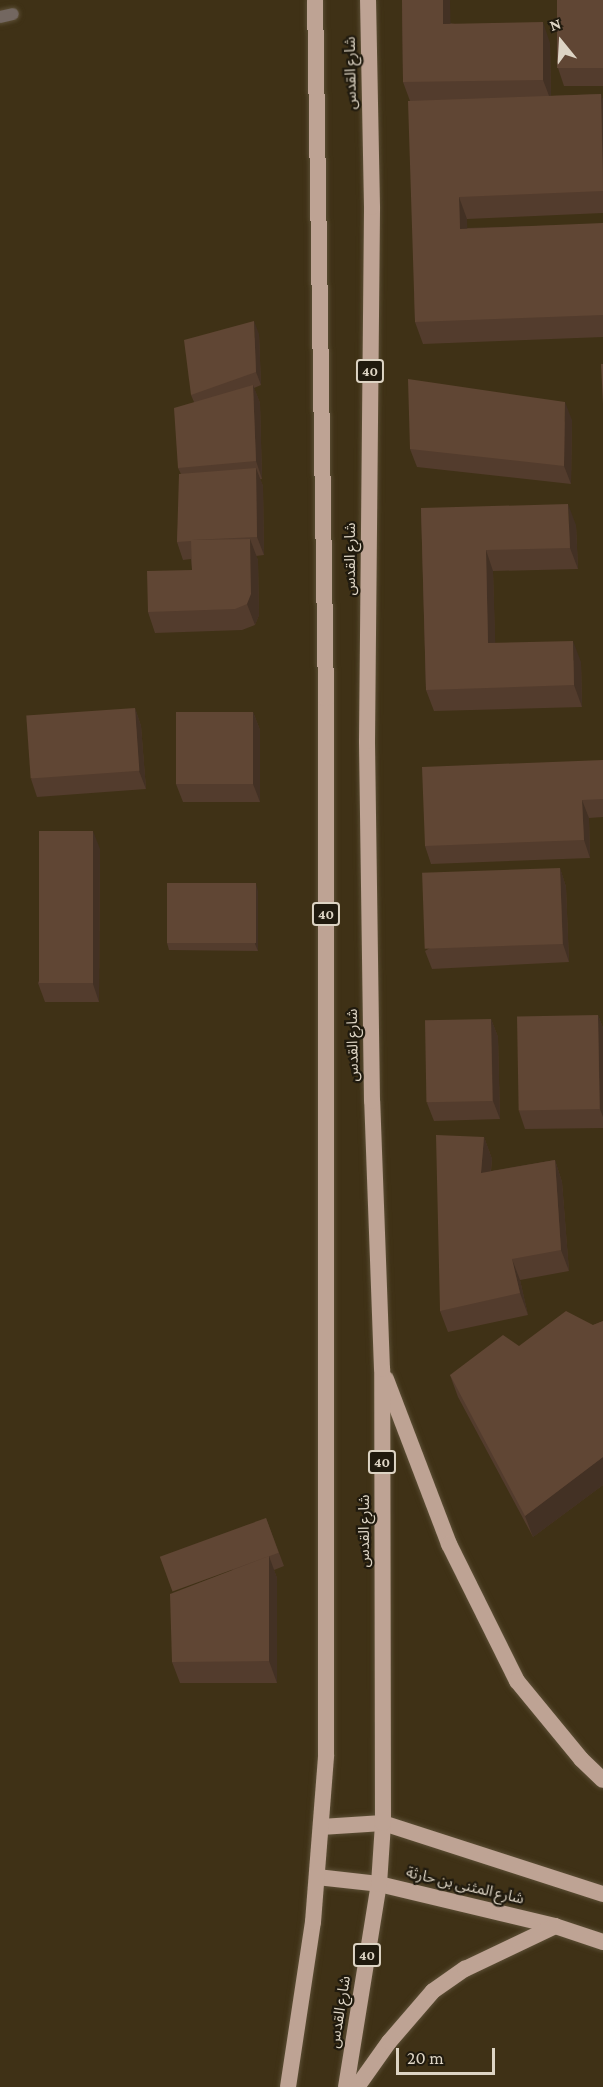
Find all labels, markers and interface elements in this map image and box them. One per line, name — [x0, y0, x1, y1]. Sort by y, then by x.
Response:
north arrow — [531, 12, 591, 72]
text: N — [547, 15, 563, 34]
street label: شارع القدس — [341, 36, 361, 110]
road number: 40 — [355, 360, 385, 382]
street label: شارع القدس — [342, 522, 360, 596]
road number: 40 — [311, 903, 341, 925]
street label: شارع القدس — [343, 1008, 363, 1082]
road number: 40 — [367, 1451, 397, 1473]
street label: شارع القدس — [356, 1494, 374, 1568]
street label: شارع المثنى بن حارثة — [404, 1864, 526, 1908]
road number: 40 — [352, 1944, 382, 1966]
street label: شارع القدس — [325, 1975, 355, 2049]
scale bar — [399, 2036, 498, 2074]
text: 20 m — [407, 2048, 444, 2068]

